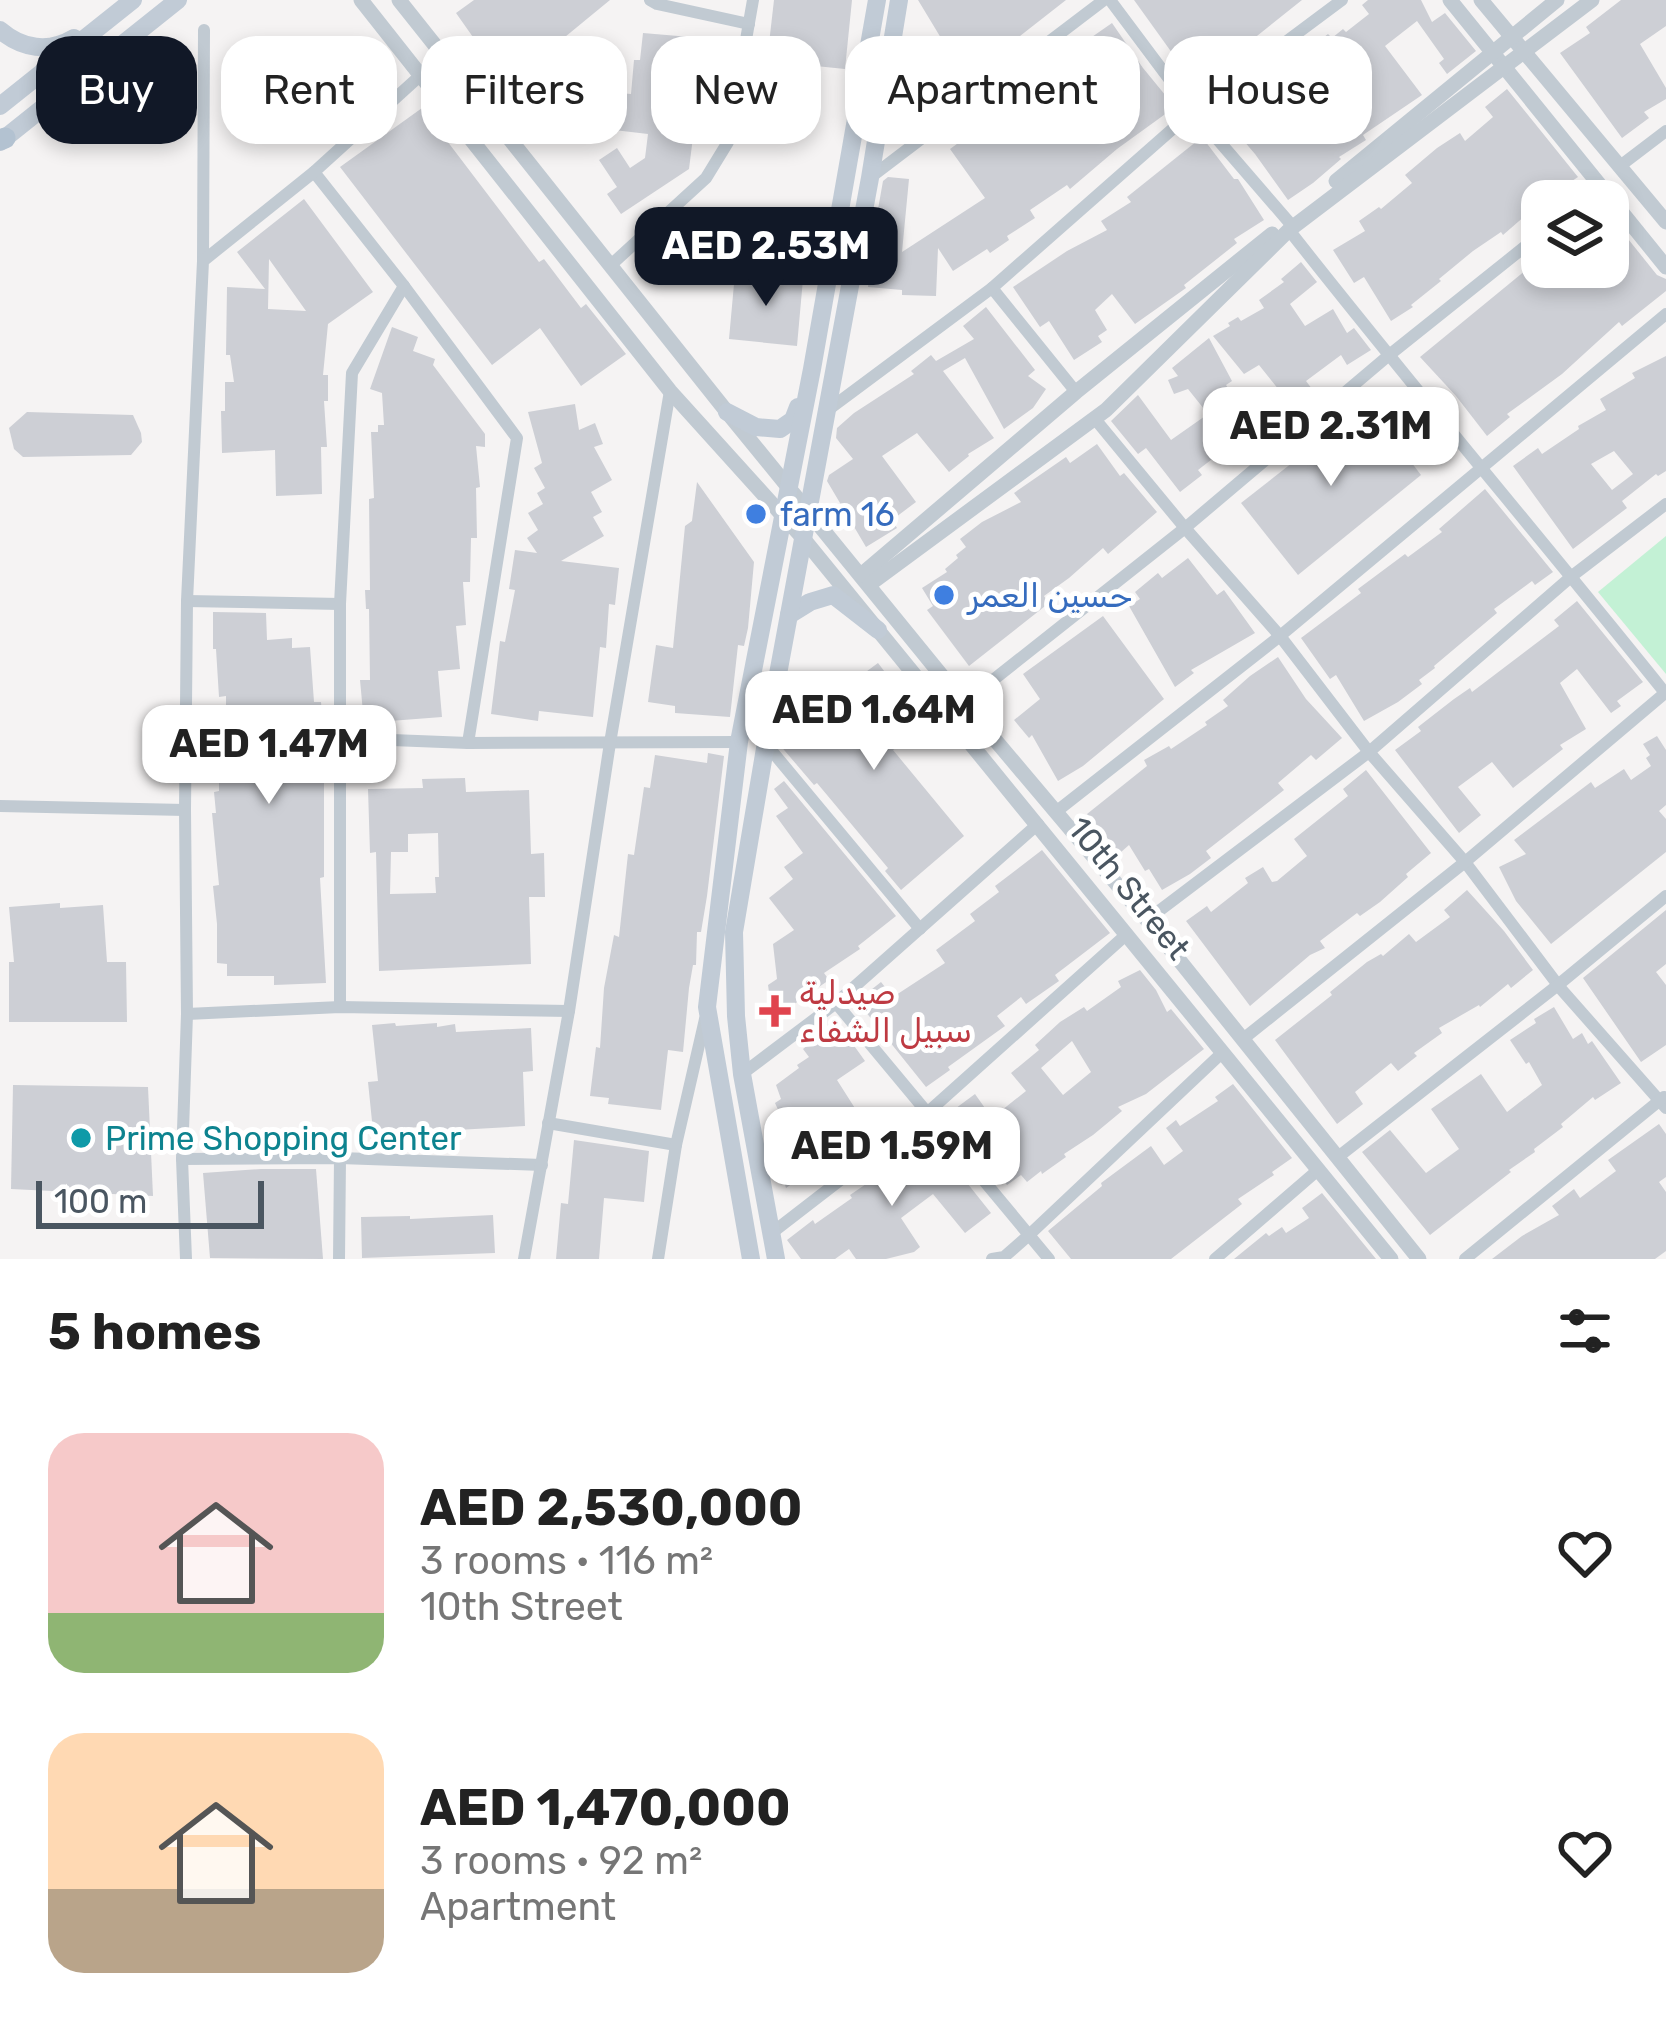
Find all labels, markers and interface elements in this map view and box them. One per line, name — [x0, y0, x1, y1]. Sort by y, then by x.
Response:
chip: Buy — [36, 36, 197, 144]
chip: Rent — [221, 36, 397, 144]
chip: Filters — [421, 36, 627, 144]
chip: New — [651, 36, 821, 144]
chip: Apartment — [845, 36, 1140, 144]
chip: House — [1164, 36, 1372, 144]
map controls — [1521, 180, 1629, 288]
button: layers — [1521, 180, 1629, 288]
pin: AED 2.53M — [629, 207, 903, 309]
text: AED 2.53M — [662, 223, 870, 269]
pin: AED 2.31M — [1194, 387, 1468, 489]
text: AED 2.31M — [1230, 403, 1432, 449]
place label: farm 16 — [780, 495, 895, 534]
marker: farm 16 — [743, 501, 769, 527]
place label: حسين العمر — [966, 576, 1133, 616]
marker: حسين العمر — [931, 582, 957, 608]
pin: AED 1.64M — [737, 671, 1011, 773]
text: AED 1.64M — [772, 687, 976, 733]
pin: AED 1.47M — [132, 705, 406, 807]
text: AED 1.47M — [169, 721, 369, 767]
street label: 10th Street — [1060, 809, 1198, 967]
place label: صيدلية سبيل الشفاء — [799, 973, 972, 1050]
marker: صيدلية سبيل الشفاء — [762, 998, 788, 1024]
pin: AED 1.59M — [755, 1107, 1029, 1209]
place label: Prime Shopping Center — [105, 1119, 462, 1158]
text: AED 1.59M — [791, 1123, 993, 1169]
marker: Prime Shopping Center — [68, 1125, 94, 1151]
scale bar — [36, 1175, 264, 1228]
text: 100 m — [54, 1182, 147, 1221]
icon: filters — [1552, 1298, 1618, 1364]
text: 5 homes — [48, 1301, 261, 1362]
text: AED 2,530,000 — [420, 1477, 803, 1538]
icon: home — [144, 1481, 288, 1625]
icon: heart — [1552, 1520, 1618, 1586]
text: 3 rooms · 116 m² — [420, 1538, 713, 1584]
text: 10th Street — [420, 1584, 623, 1630]
text: AED 1,470,000 — [420, 1777, 791, 1838]
icon: home — [144, 1781, 288, 1925]
icon: heart — [1552, 1820, 1618, 1886]
text: 3 rooms · 92 m² — [420, 1838, 702, 1884]
text: Apartment — [420, 1884, 616, 1930]

